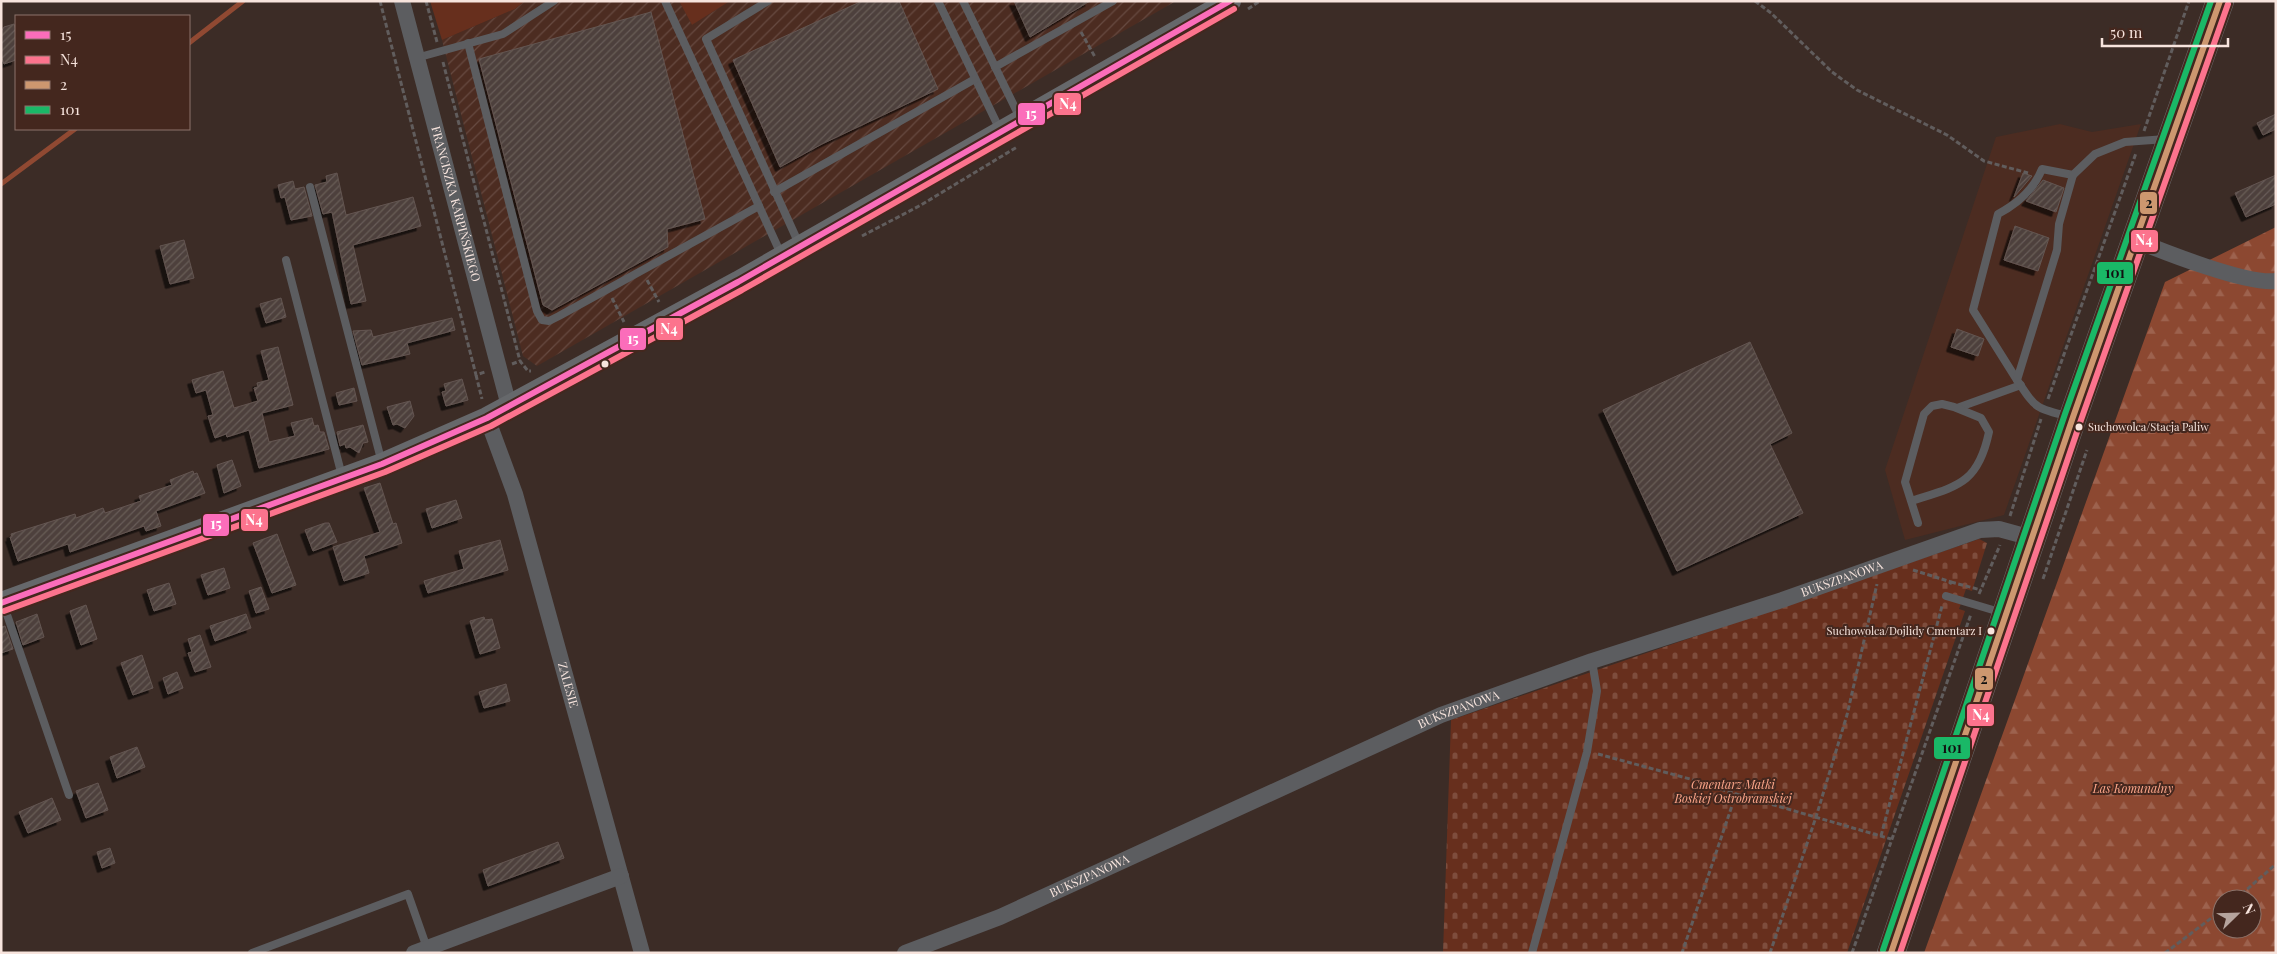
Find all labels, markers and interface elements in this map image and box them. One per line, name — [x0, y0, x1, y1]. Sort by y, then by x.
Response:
legend — [15, 15, 190, 130]
scale bar — [2102, 15, 2228, 47]
text: 50 m — [2110, 22, 2143, 42]
text: 15 — [60, 24, 72, 44]
text: N4 — [60, 49, 78, 69]
text: 2 — [60, 74, 67, 94]
line badge: N4 — [1053, 92, 1082, 116]
text: N4 — [1059, 94, 1077, 113]
text: 101 — [60, 99, 81, 119]
line badge: 15 — [1017, 102, 1046, 126]
text: 15 — [1025, 104, 1037, 123]
street label: FRANCISZKA KARPIŃSKIEGO — [428, 124, 485, 283]
line badge: 2 — [2139, 191, 2158, 215]
text: 2 — [2145, 193, 2153, 212]
line badge: N4 — [2130, 229, 2159, 253]
text: N4 — [2135, 230, 2153, 249]
line badge: 101 — [2096, 261, 2134, 285]
text: 101 — [2105, 263, 2125, 282]
line badge: N4 — [655, 317, 684, 341]
text: N4 — [660, 319, 678, 338]
line badge: 15 — [619, 327, 647, 351]
text: 15 — [627, 329, 639, 348]
unlabelled marker — [600, 359, 610, 369]
place label: Suchowolca/Stacja Paliw — [2088, 419, 2209, 434]
marker: Suchowolca/Stacja Paliw — [2074, 422, 2084, 432]
line badge: N4 — [240, 508, 269, 532]
text: N4 — [245, 510, 263, 529]
line badge: 15 — [202, 513, 230, 537]
text: 15 — [210, 514, 222, 533]
street label: BUKSZPANOWA — [1798, 556, 1885, 600]
place label: Suchowolca/Dojlidy Cmentarz I — [1827, 623, 1982, 638]
marker: Suchowolca/Dojlidy Cmentarz I — [1986, 626, 1996, 636]
street label: ZALESIE — [555, 660, 583, 709]
line badge: 2 — [1974, 667, 1994, 691]
text: 2 — [1980, 669, 1988, 688]
street label: BUKSZPANOWA — [1415, 686, 1501, 732]
line badge: N4 — [1966, 703, 1995, 727]
text: N4 — [1972, 705, 1990, 724]
line badge: 101 — [1933, 736, 1971, 760]
text: 101 — [1942, 738, 1962, 757]
park label: Cmentarz Matki Boskiej Ostrobramskiej — [1673, 776, 1792, 806]
park label: Las Komunalny — [2092, 780, 2173, 796]
street label: BUKSZPANOWA — [1047, 850, 1132, 900]
north arrow — [2212, 889, 2262, 939]
text: N — [2239, 900, 2260, 917]

